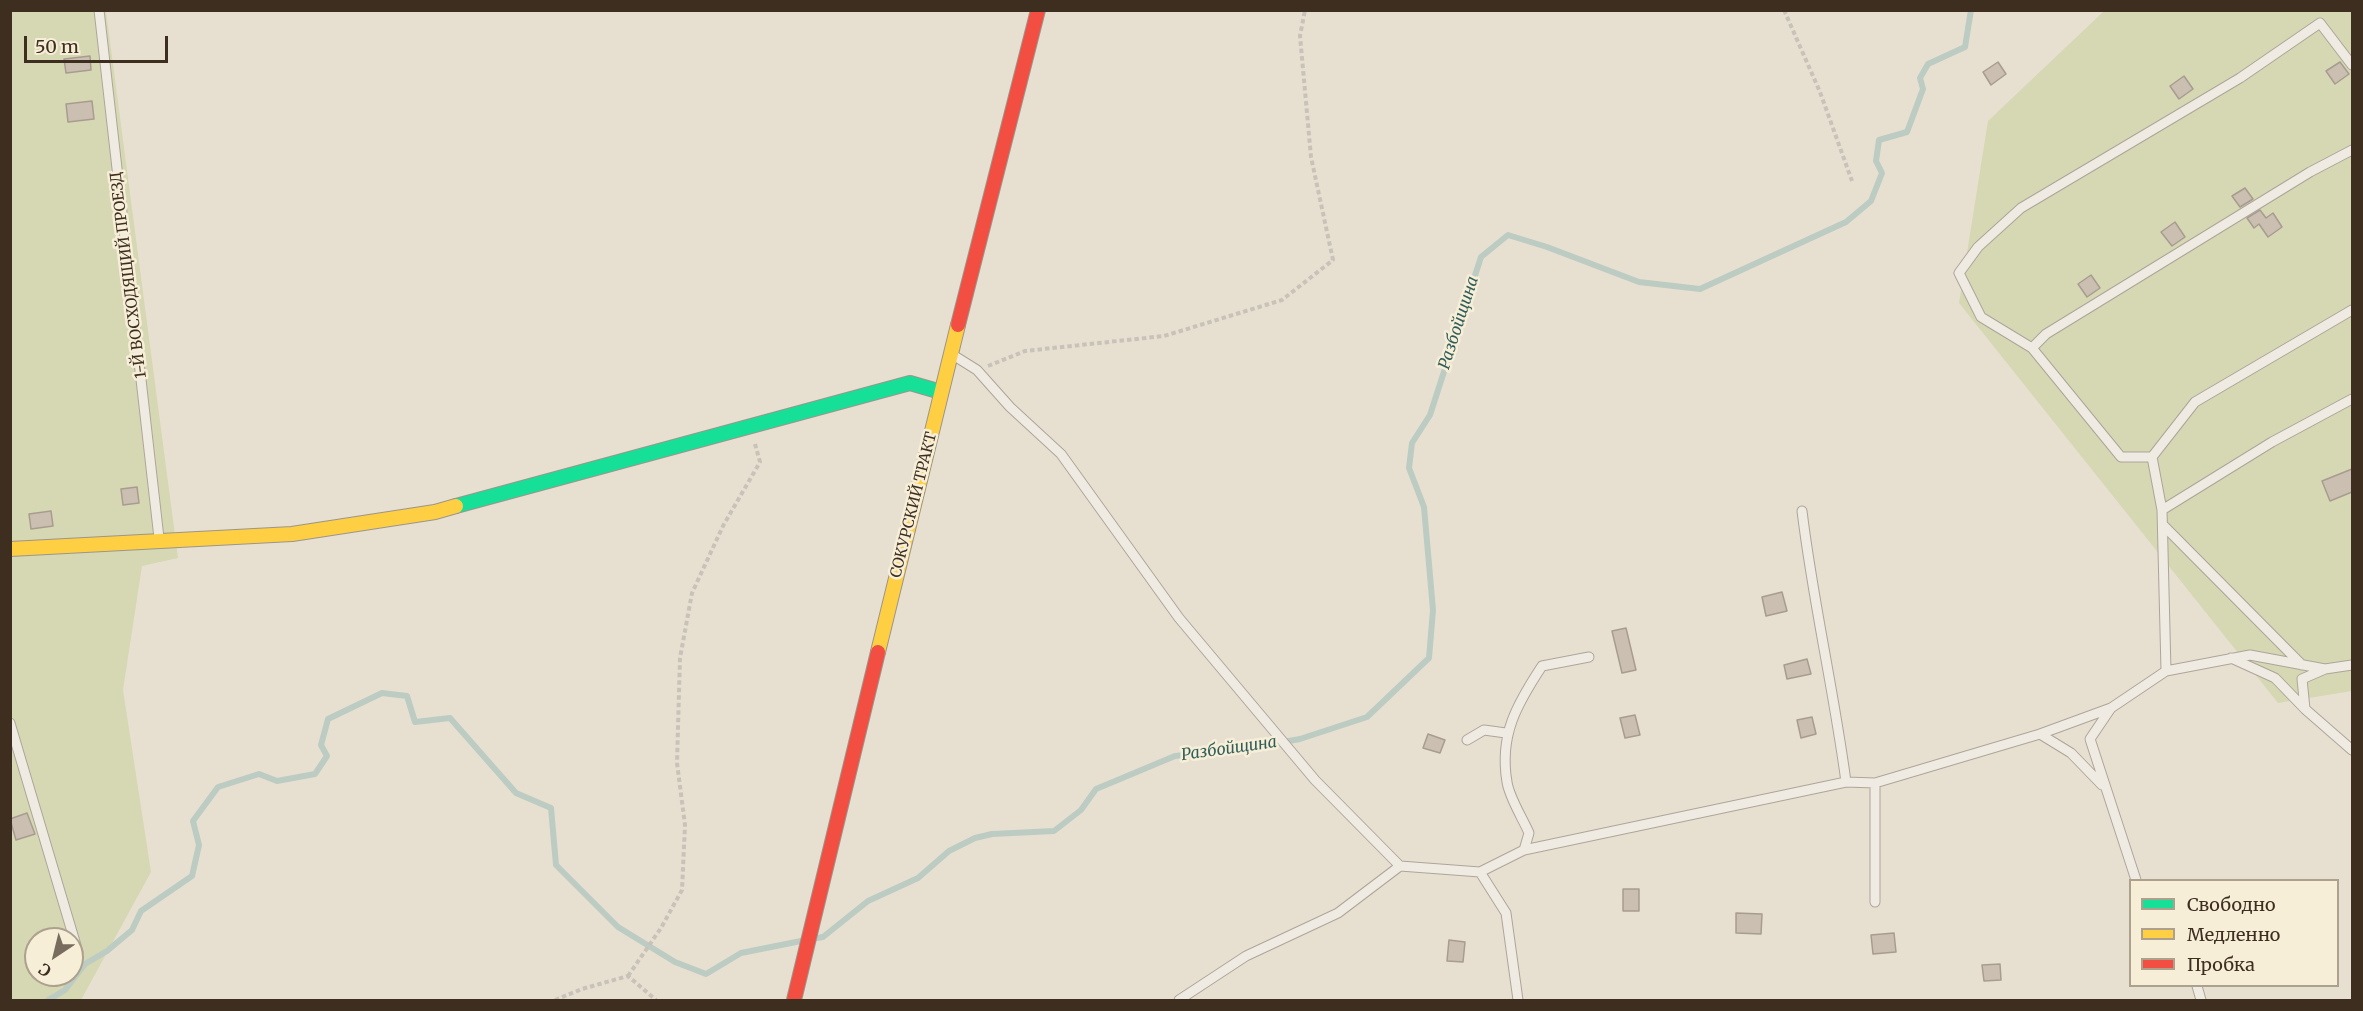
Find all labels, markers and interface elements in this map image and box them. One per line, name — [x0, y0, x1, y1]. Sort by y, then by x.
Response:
scale bar — [27, 24, 171, 62]
text: 50 m — [35, 35, 79, 58]
street label: 1-Й ВОСХОДЯЩИЙ ПРОЕЗД — [107, 171, 151, 379]
water label: Разбойщина — [1435, 274, 1483, 372]
street label: СОКУРСКИЙ ТРАКТ — [887, 430, 941, 580]
water label: Разбойщина — [1180, 733, 1278, 765]
legend — [2129, 879, 2339, 987]
text: Свободно — [2187, 893, 2275, 916]
text: Медленно — [2187, 923, 2280, 946]
north arrow — [24, 927, 84, 987]
text: Пробка — [2187, 953, 2255, 976]
text: С — [35, 959, 55, 981]

